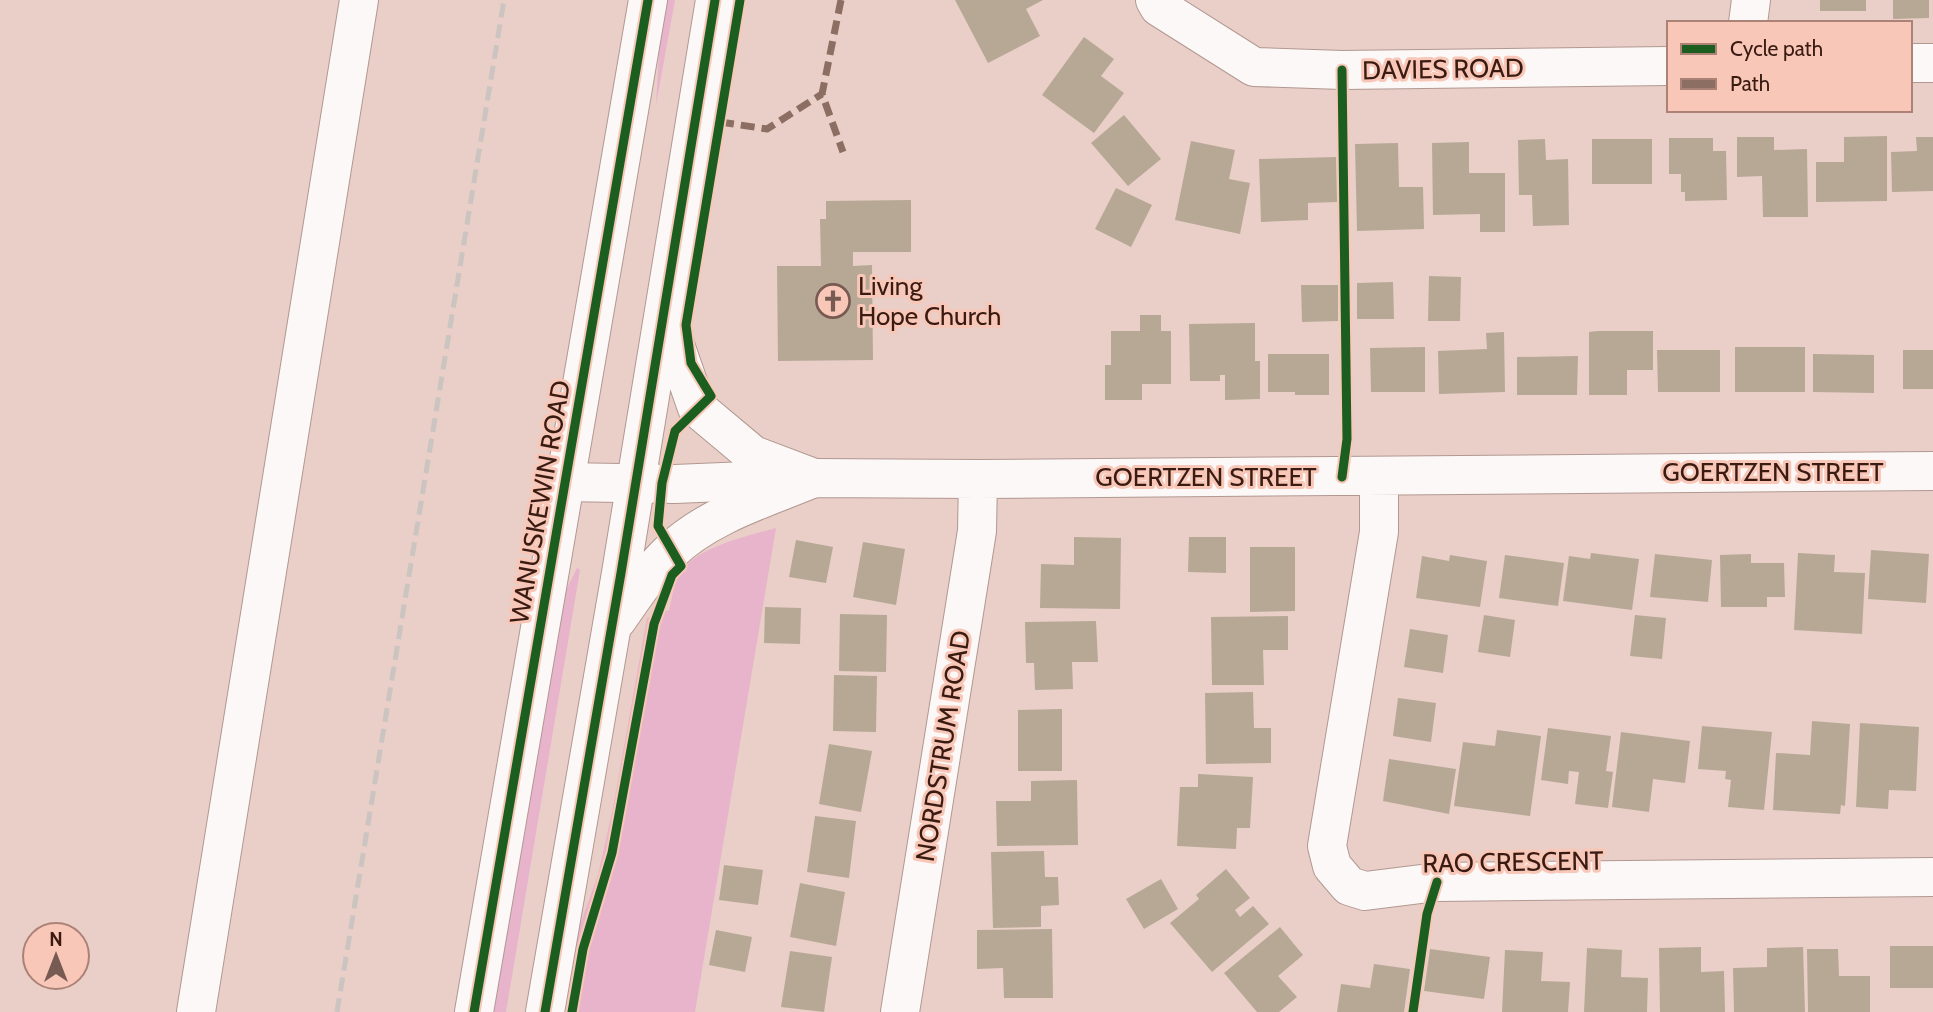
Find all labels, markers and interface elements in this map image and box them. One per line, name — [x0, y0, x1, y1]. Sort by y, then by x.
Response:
legend — [1667, 21, 1912, 112]
text: Cycle path — [1730, 36, 1823, 61]
street label: DAVIES ROAD — [1362, 52, 1524, 86]
text: Path — [1730, 71, 1770, 96]
place label: Living Hope Church — [858, 270, 1001, 332]
church icon: Living Hope Church — [814, 282, 852, 320]
street label: WANUSKEWIN ROAD — [503, 378, 577, 626]
street label: GOERTZEN STREET — [1662, 456, 1884, 488]
street label: GOERTZEN STREET — [1095, 461, 1317, 493]
street label: NORDSTRUM ROAD — [909, 628, 977, 864]
street label: RAO CRESCENT — [1422, 844, 1604, 880]
north arrow — [21, 921, 91, 991]
text: N — [49, 928, 63, 951]

